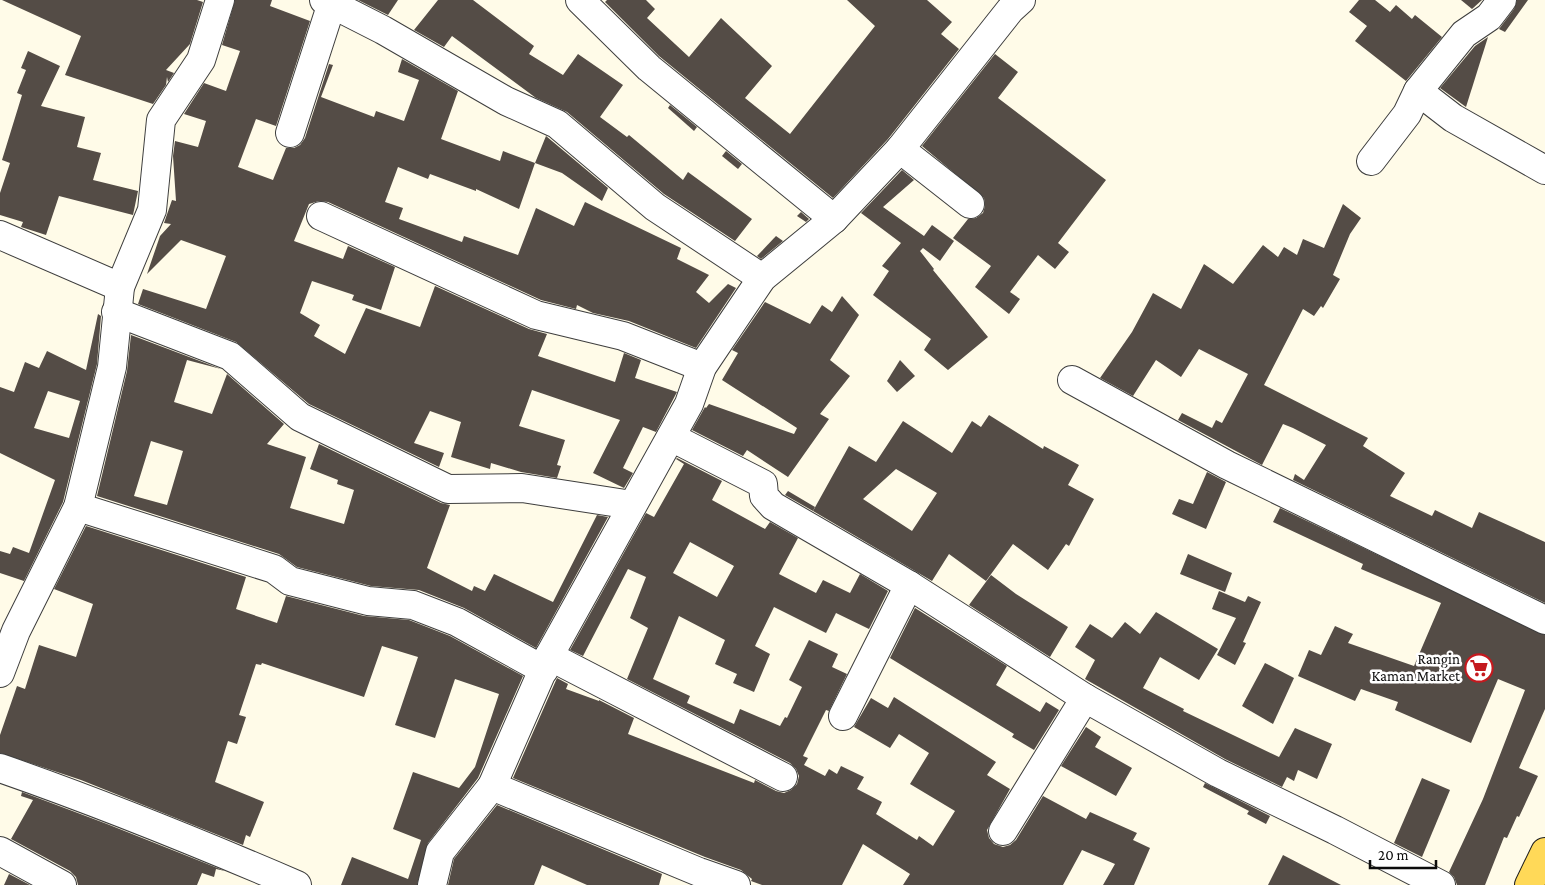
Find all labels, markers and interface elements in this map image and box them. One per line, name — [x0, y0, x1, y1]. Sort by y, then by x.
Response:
place label: Rangin Kaman Market — [1371, 651, 1461, 684]
supermarket icon: Rangin Kaman Market — [1464, 653, 1494, 683]
scale bar — [1370, 838, 1436, 870]
text: 20 m — [1378, 847, 1409, 863]

